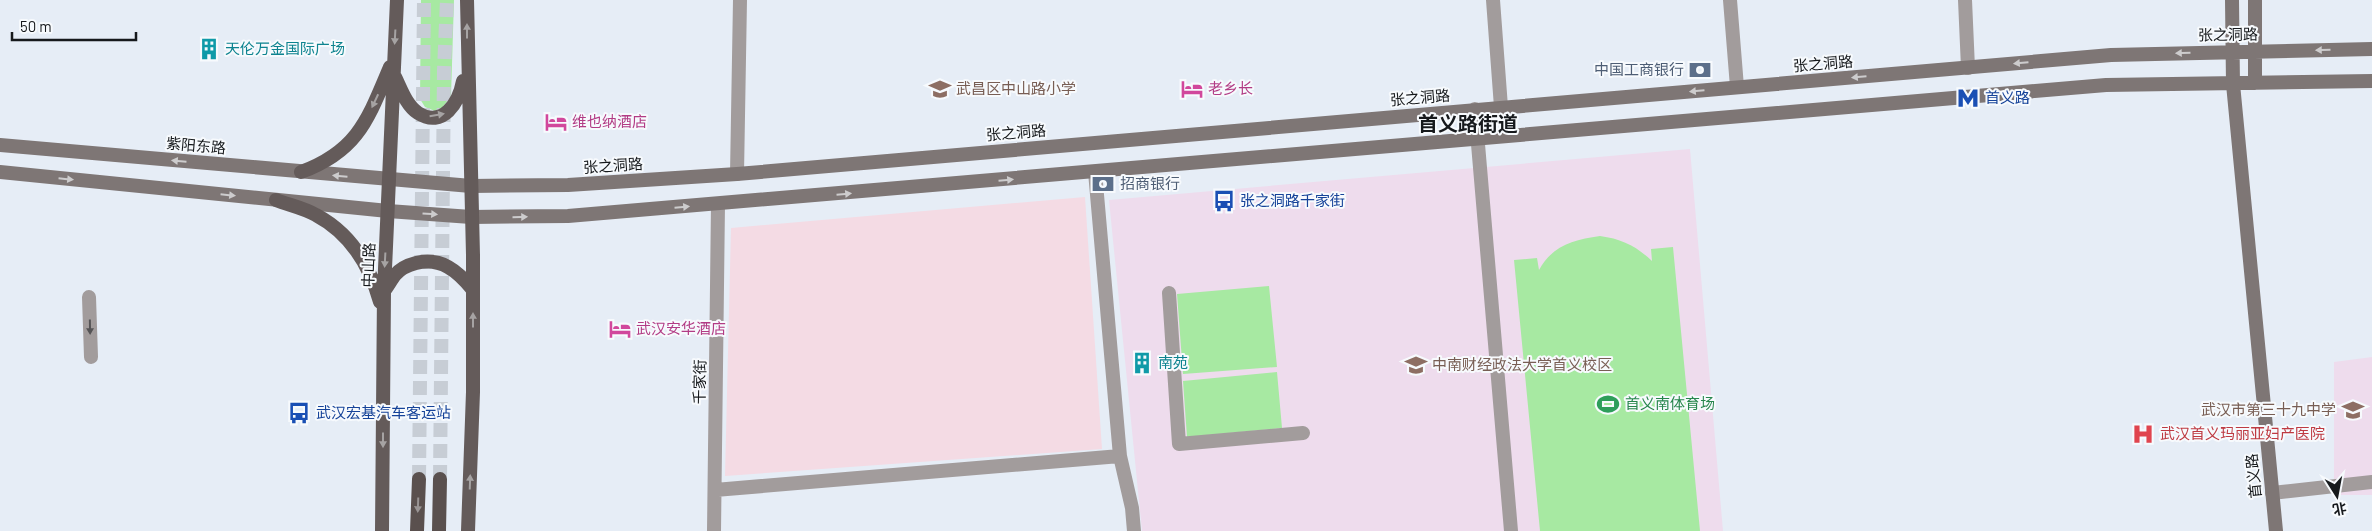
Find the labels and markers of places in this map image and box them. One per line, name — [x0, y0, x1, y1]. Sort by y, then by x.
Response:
building icon: 天伦万金国际广场 — [196, 36, 222, 62]
place label: 天伦万金国际广场 — [225, 39, 345, 57]
bank icon: 中国工商银行 — [1687, 57, 1713, 83]
place label: 中国工商银行 — [1594, 60, 1684, 78]
school or university icon: 武昌区中山路小学 — [927, 76, 953, 102]
hotel icon: 老乡长 — [1179, 76, 1205, 102]
place label: 武昌区中山路小学 — [956, 79, 1076, 97]
place label: 老乡长 — [1208, 79, 1253, 97]
metro station icon: 首义路 — [1955, 85, 1981, 111]
place label: 首义路 — [1985, 88, 2030, 106]
hotel icon: 维也纳酒店 — [543, 109, 569, 135]
place label: 维也纳酒店 — [572, 112, 647, 130]
bank icon: 招商银行 — [1090, 171, 1116, 197]
place label: 招商银行 — [1120, 174, 1180, 192]
bus stop icon: 张之洞路千家街 — [1211, 188, 1237, 214]
place label: 张之洞路千家街 — [1240, 191, 1345, 209]
hotel icon: 武汉安华酒店 — [607, 316, 633, 342]
place label: 武汉安华酒店 — [636, 319, 726, 337]
building icon: 南苑 — [1129, 350, 1155, 376]
school or university icon: 中南财经政法大学首义校区 — [1403, 352, 1429, 378]
place label: 南苑 — [1158, 353, 1188, 371]
place label: 中南财经政法大学首义校区 — [1432, 355, 1612, 373]
sports icon: 首义南体育场 — [1595, 391, 1621, 417]
place label: 首义南体育场 — [1625, 394, 1715, 412]
school or university icon: 武汉市第三十九中学 — [2340, 397, 2366, 423]
bus stop icon: 武汉宏基汽车客运站 — [286, 400, 312, 426]
place label: 武汉市第三十九中学 — [2201, 400, 2336, 418]
place label: 武汉宏基汽车客运站 — [316, 403, 451, 421]
hospital icon: 武汉首义玛丽亚妇产医院 — [2130, 421, 2156, 447]
place label: 武汉首义玛丽亚妇产医院 — [2160, 424, 2325, 442]

